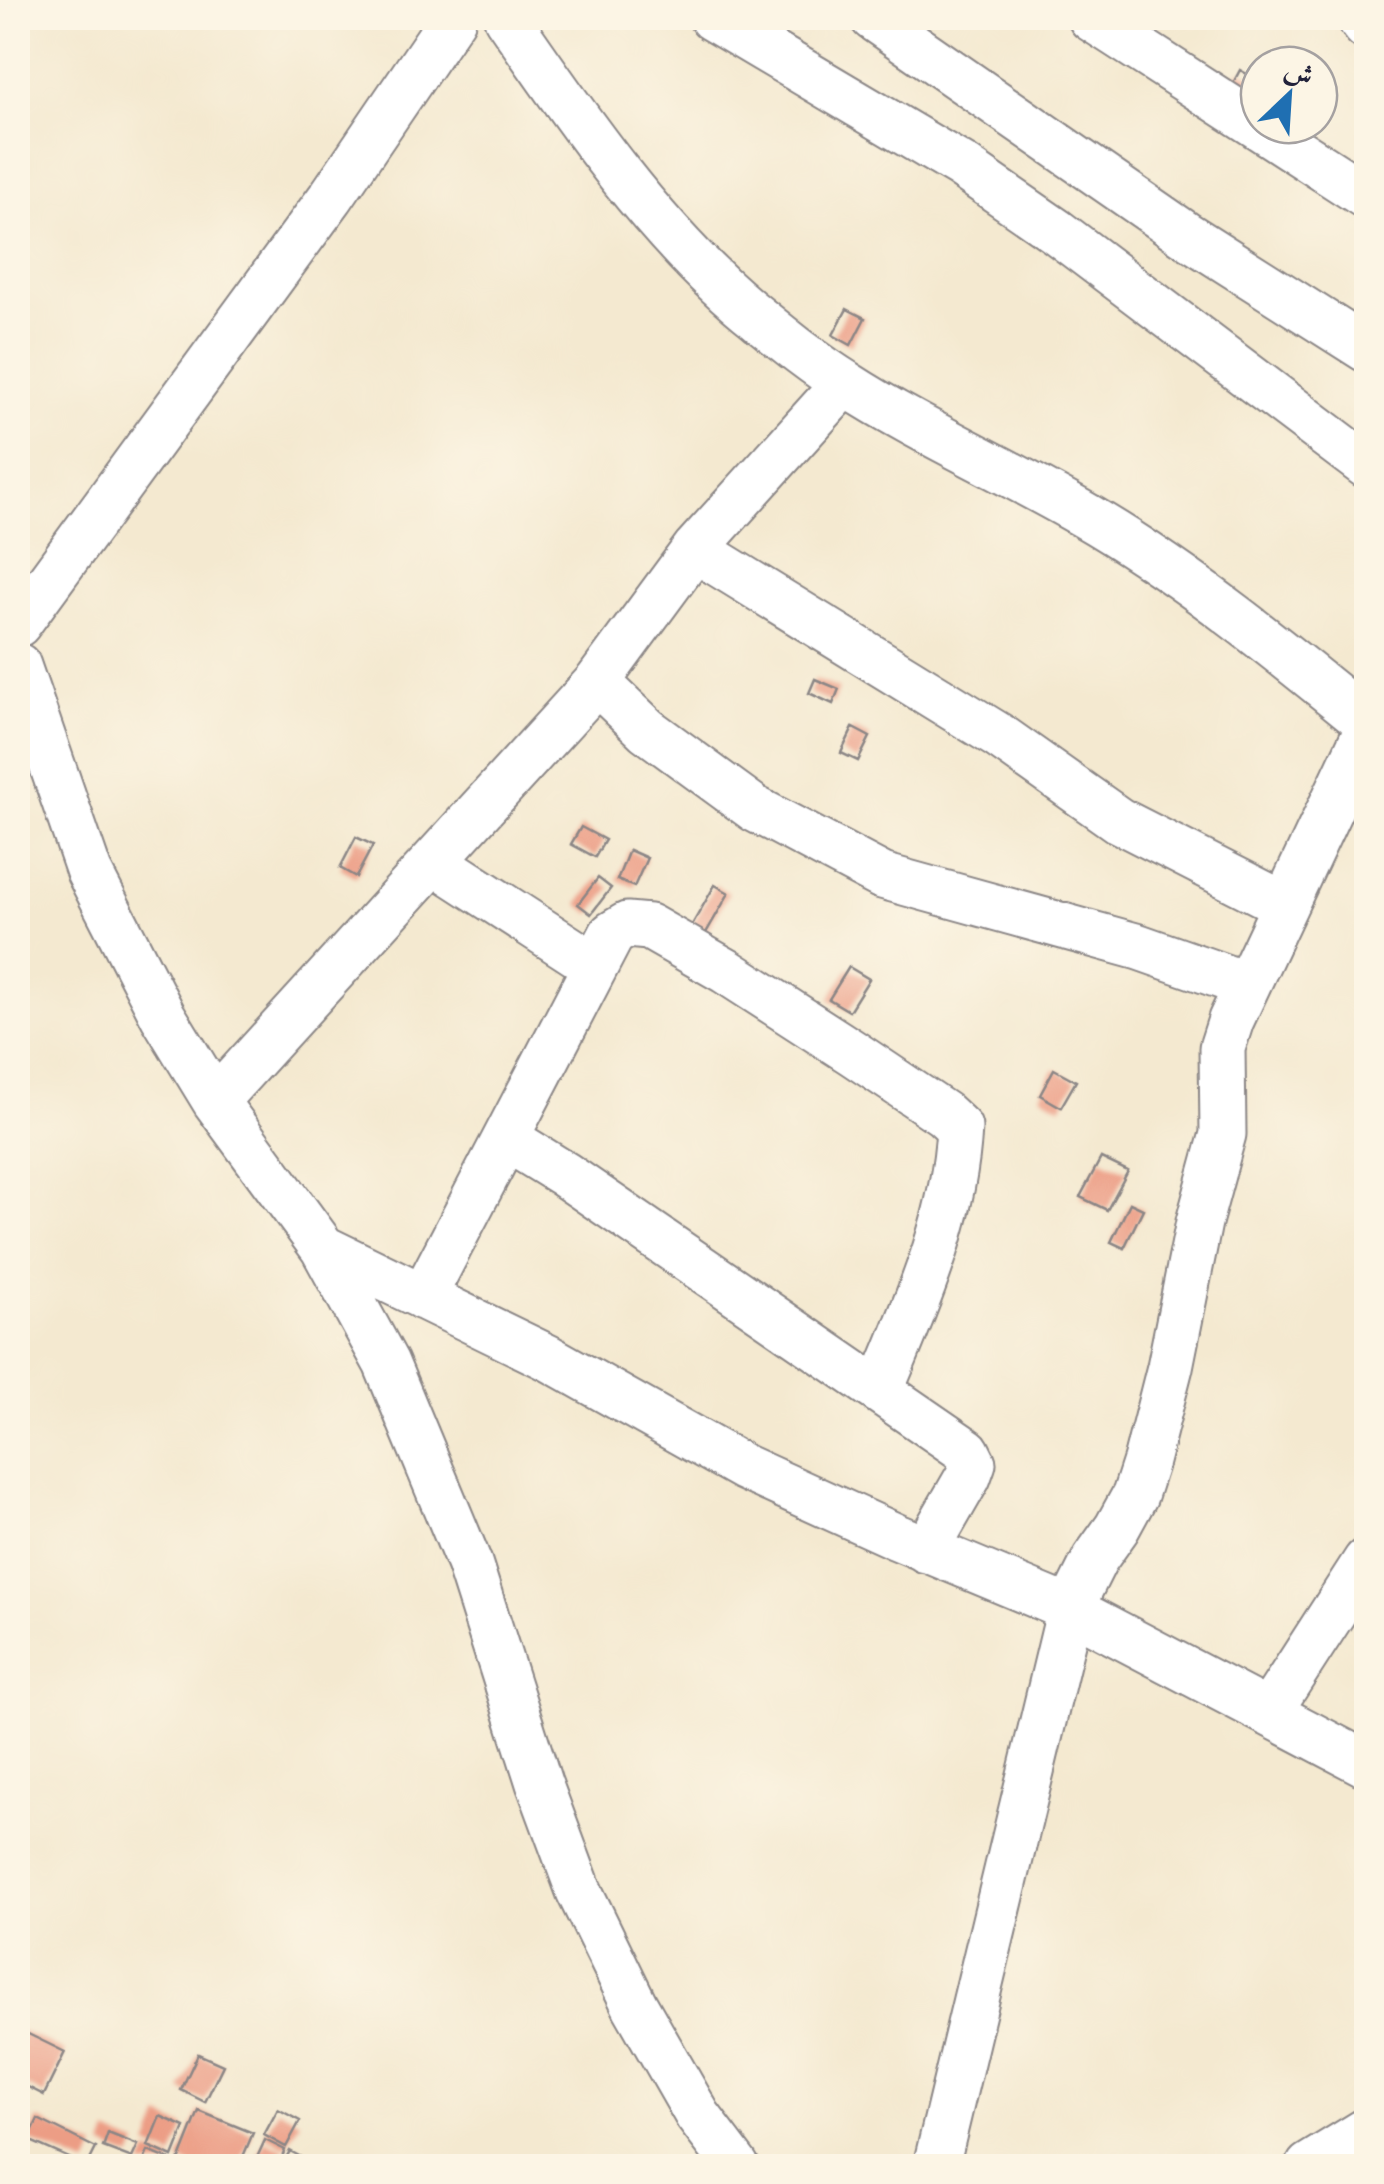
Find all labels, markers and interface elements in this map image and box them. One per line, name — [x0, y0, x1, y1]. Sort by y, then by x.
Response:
north arrow — [1239, 45, 1339, 145]
text: ش — [1279, 47, 1321, 96]

